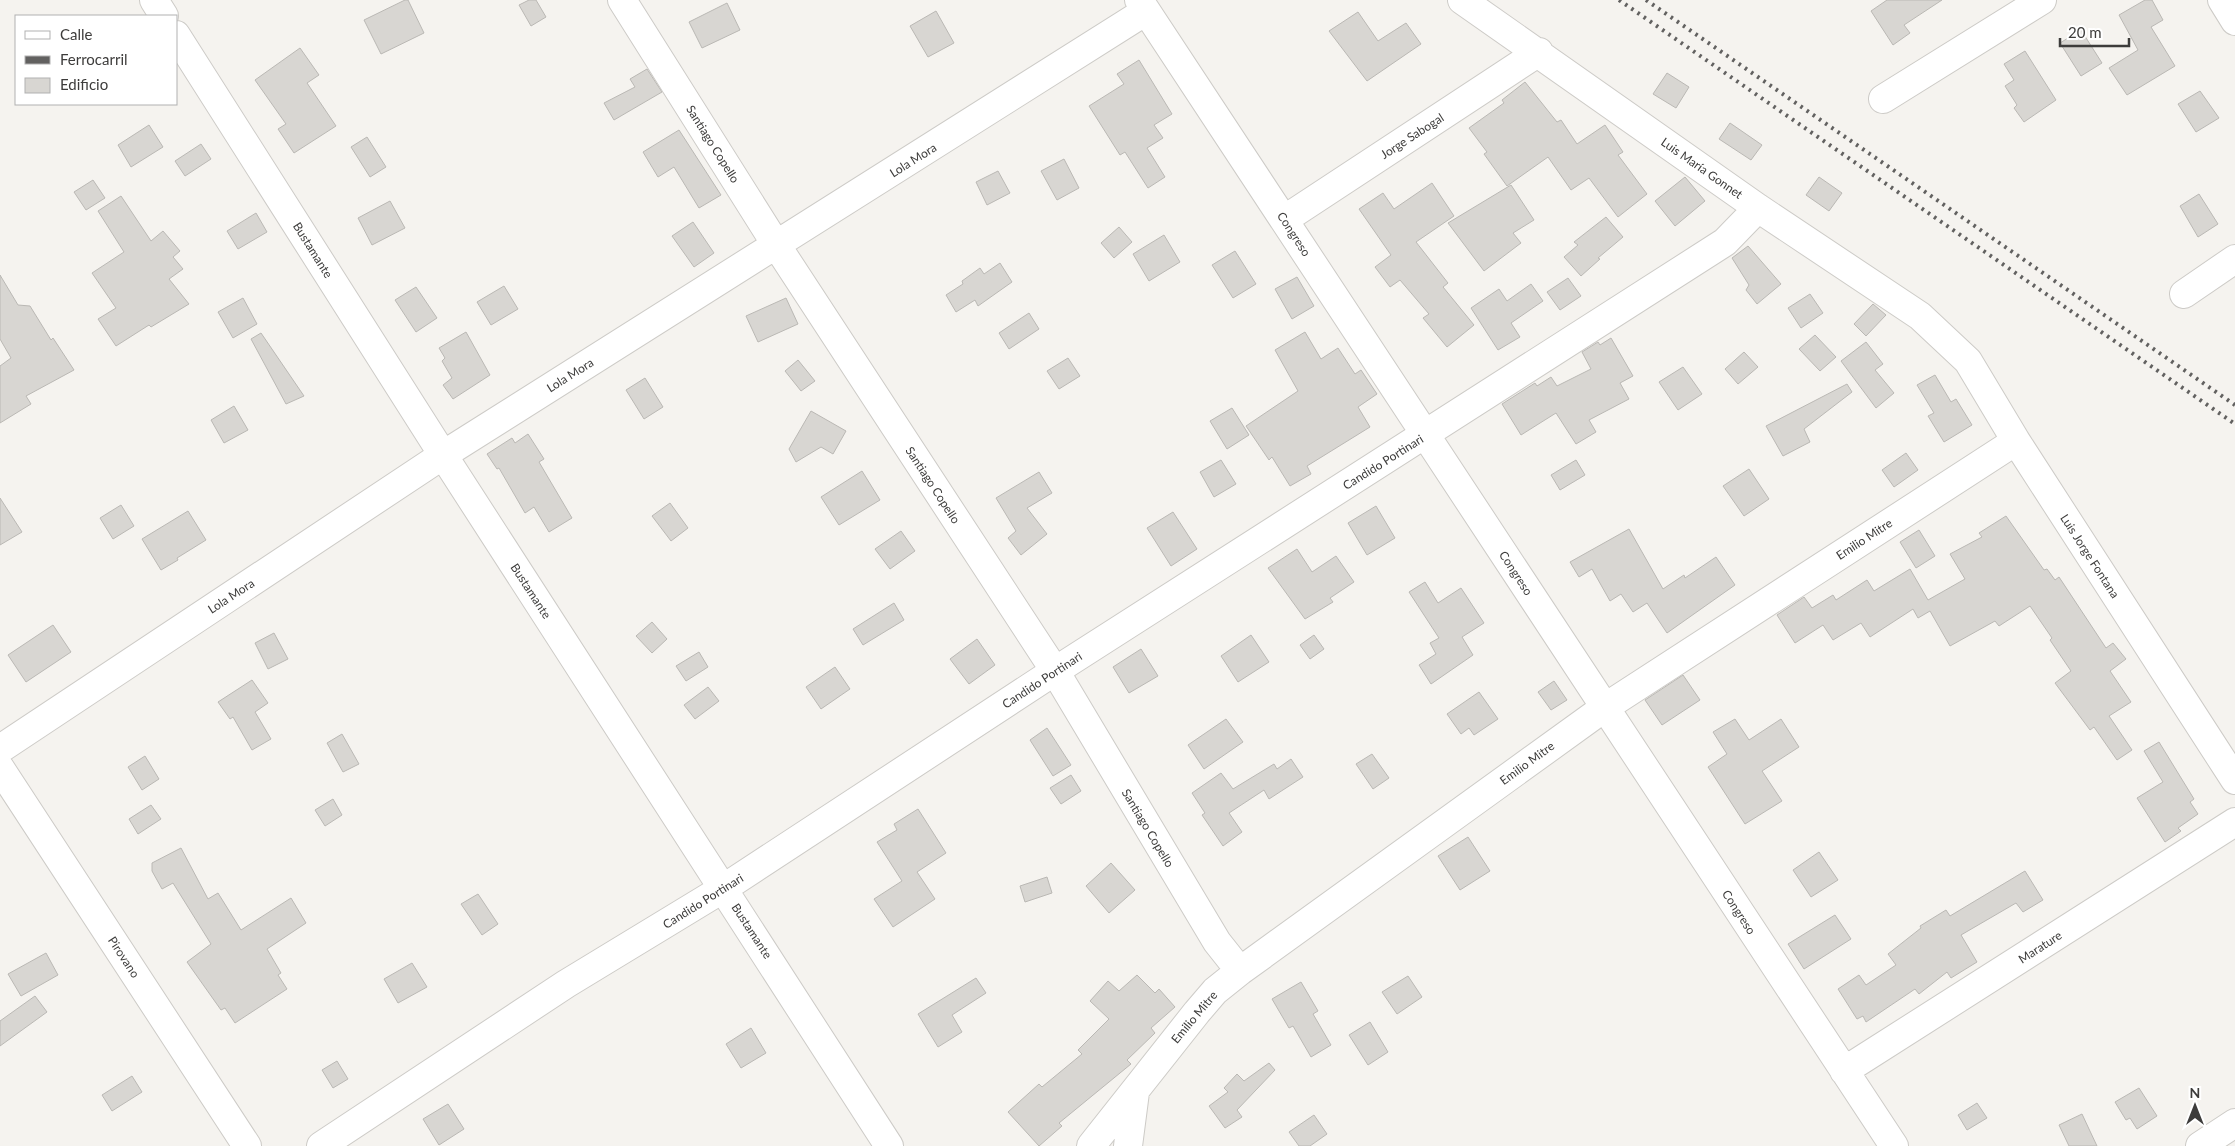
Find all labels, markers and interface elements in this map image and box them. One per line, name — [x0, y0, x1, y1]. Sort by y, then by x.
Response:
legend — [15, 15, 178, 105]
scale bar — [2060, 15, 2129, 47]
text: 20 m — [2068, 23, 2102, 41]
text: Calle — [60, 25, 93, 43]
text: Ferrocarril — [60, 50, 128, 68]
text: Edificio — [60, 75, 108, 93]
street label: Santiago Copello — [683, 102, 743, 186]
street label: Jorge Sabogal — [1378, 110, 1446, 162]
street label: Luis María Gonnet — [1658, 134, 1746, 202]
street label: Lola Mora — [887, 140, 939, 180]
street label: Congreso — [1274, 209, 1314, 259]
street label: Bustamante — [290, 219, 336, 281]
street label: Lola Mora — [544, 355, 596, 395]
street label: Candido Portinari — [1340, 431, 1426, 493]
street label: Santiago Copello — [903, 444, 964, 526]
street label: Luis Jorge Fontana — [2057, 511, 2123, 601]
street label: Emilio Mitre — [1833, 515, 1895, 563]
street label: Congreso — [1496, 548, 1536, 598]
street label: Bustamante — [508, 561, 554, 621]
street label: Lola Mora — [205, 575, 257, 617]
street label: Candido Portinari — [999, 649, 1085, 711]
street label: Emilio Mitre — [1497, 738, 1557, 788]
street label: Santiago Copello — [1119, 786, 1177, 870]
street label: Candido Portinari — [660, 870, 746, 932]
street label: Congreso — [1719, 887, 1759, 937]
street label: Bustamante — [729, 901, 775, 961]
street label: Marature — [2016, 927, 2064, 967]
street label: Pirovano — [105, 933, 143, 981]
street label: Emilio Mitre — [1168, 988, 1220, 1046]
north arrow — [2170, 1081, 2220, 1131]
text: N — [2190, 1084, 2200, 1101]

